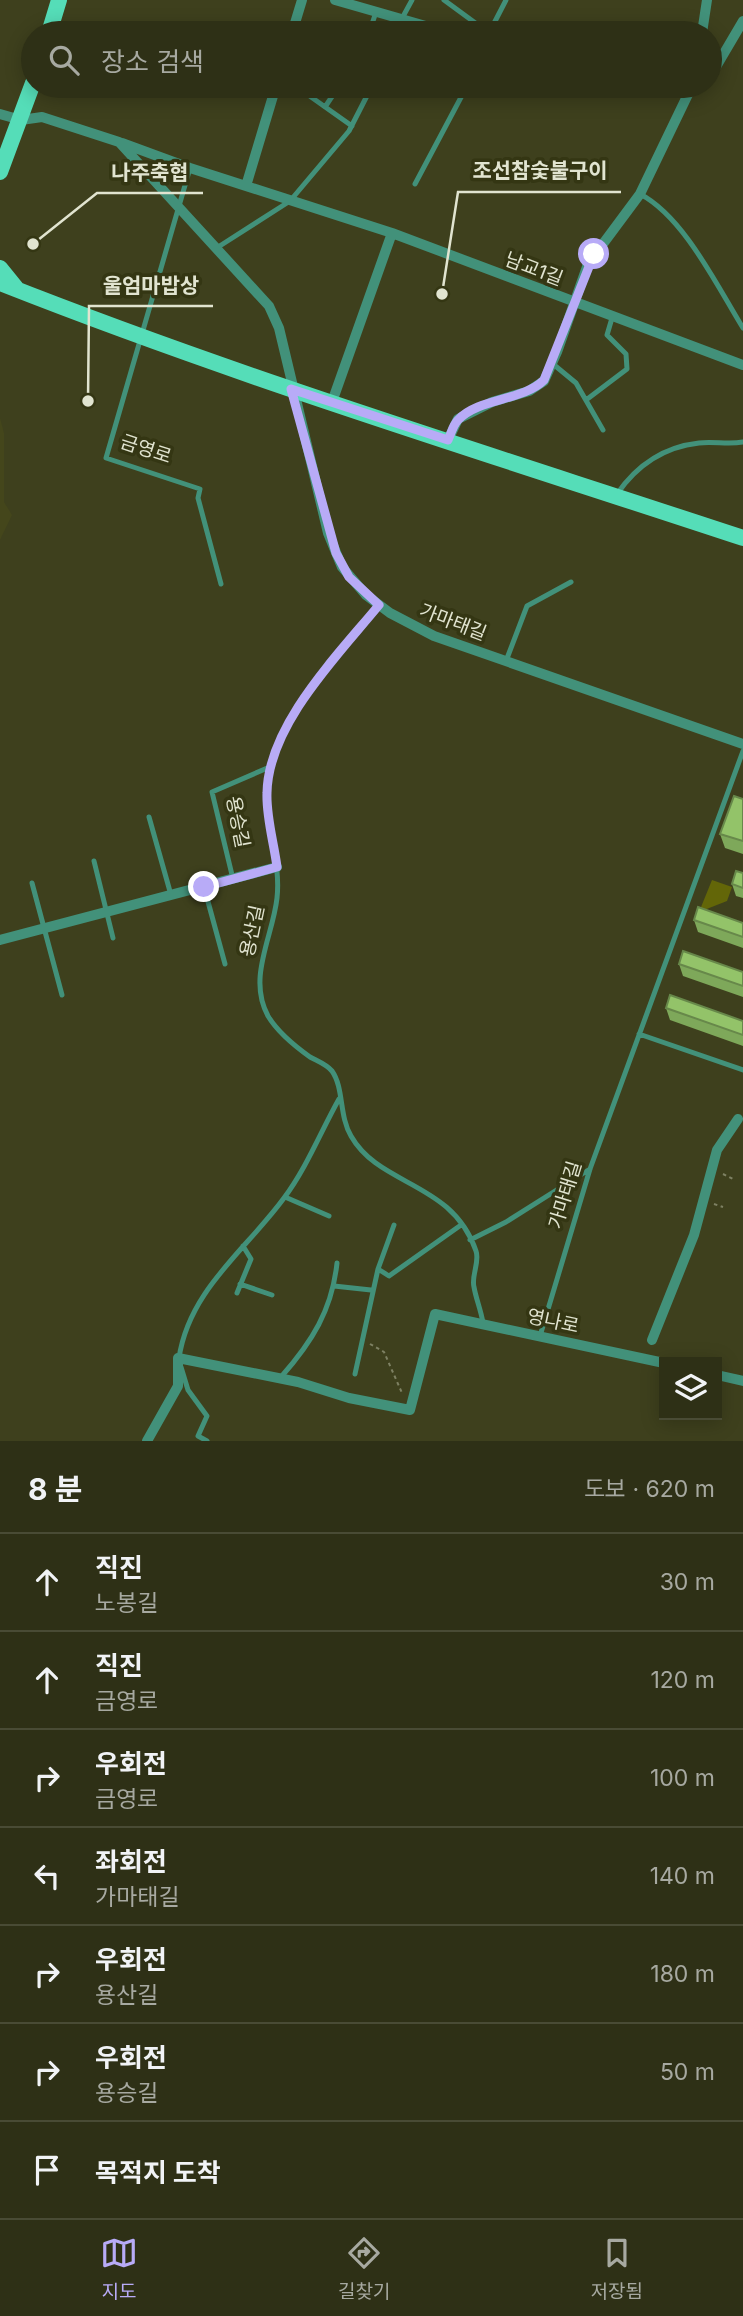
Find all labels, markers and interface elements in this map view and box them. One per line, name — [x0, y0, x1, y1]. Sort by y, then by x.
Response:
search box — [21, 21, 722, 98]
icon: search — [45, 41, 83, 79]
text: 장소 검색 — [101, 46, 204, 77]
callout: 조선참숯불구이 — [458, 150, 621, 192]
callout: 나주축협 — [97, 151, 203, 193]
text: 조선참숯불구이 — [472, 158, 608, 183]
text: 나주축협 — [111, 160, 189, 185]
route start — [578, 238, 609, 269]
street label: 남교1길 — [502, 247, 566, 291]
callout: 울엄마밥상 — [89, 264, 213, 306]
text: 울엄마밥상 — [103, 273, 199, 298]
street label: 금영로 — [118, 430, 174, 468]
street label: 가마태길 — [416, 599, 490, 645]
street label: 용승길 — [222, 794, 254, 850]
route end — [188, 871, 219, 902]
street label: 용산길 — [235, 903, 269, 959]
street label: 가마태길 — [544, 1158, 586, 1232]
street label: 영나로 — [525, 1304, 581, 1338]
map controls — [659, 1357, 722, 1420]
button: layers — [659, 1357, 722, 1420]
text: 8 분 — [28, 1471, 82, 1507]
text: 도보 · 620 m — [584, 1475, 715, 1503]
text: 직진 — [95, 1552, 143, 1583]
icon: ahead — [28, 1563, 66, 1601]
text: 30 m — [660, 1568, 715, 1596]
text: 노봉길 — [95, 1589, 158, 1617]
text: 직진 — [95, 1650, 143, 1681]
icon: ahead — [28, 1661, 66, 1699]
text: 120 m — [650, 1666, 715, 1694]
text: 금영로 — [95, 1687, 158, 1715]
text: 우회전 — [95, 1748, 167, 1779]
icon: right — [28, 1759, 66, 1797]
text: 100 m — [650, 1764, 715, 1792]
text: 금영로 — [95, 1785, 158, 1813]
text: 좌회전 — [95, 1846, 167, 1877]
icon: left — [28, 1857, 66, 1895]
text: 140 m — [650, 1862, 715, 1890]
text: 가마태길 — [95, 1883, 180, 1911]
text: 우회전 — [95, 1944, 167, 1975]
icon: right — [28, 1955, 66, 1993]
text: 180 m — [650, 1960, 715, 1988]
text: 용산길 — [95, 1981, 158, 2009]
text: 우회전 — [95, 2042, 167, 2073]
icon: right — [28, 2053, 66, 2091]
text: 50 m — [660, 2058, 715, 2086]
text: 용승길 — [95, 2079, 158, 2107]
icon: arrive — [28, 2151, 66, 2189]
text: 목적지 도착 — [95, 2157, 221, 2188]
tab: 지도 — [100, 2234, 138, 2303]
tab: 길찾기 — [338, 2234, 391, 2303]
tab: 저장됨 — [591, 2234, 643, 2303]

